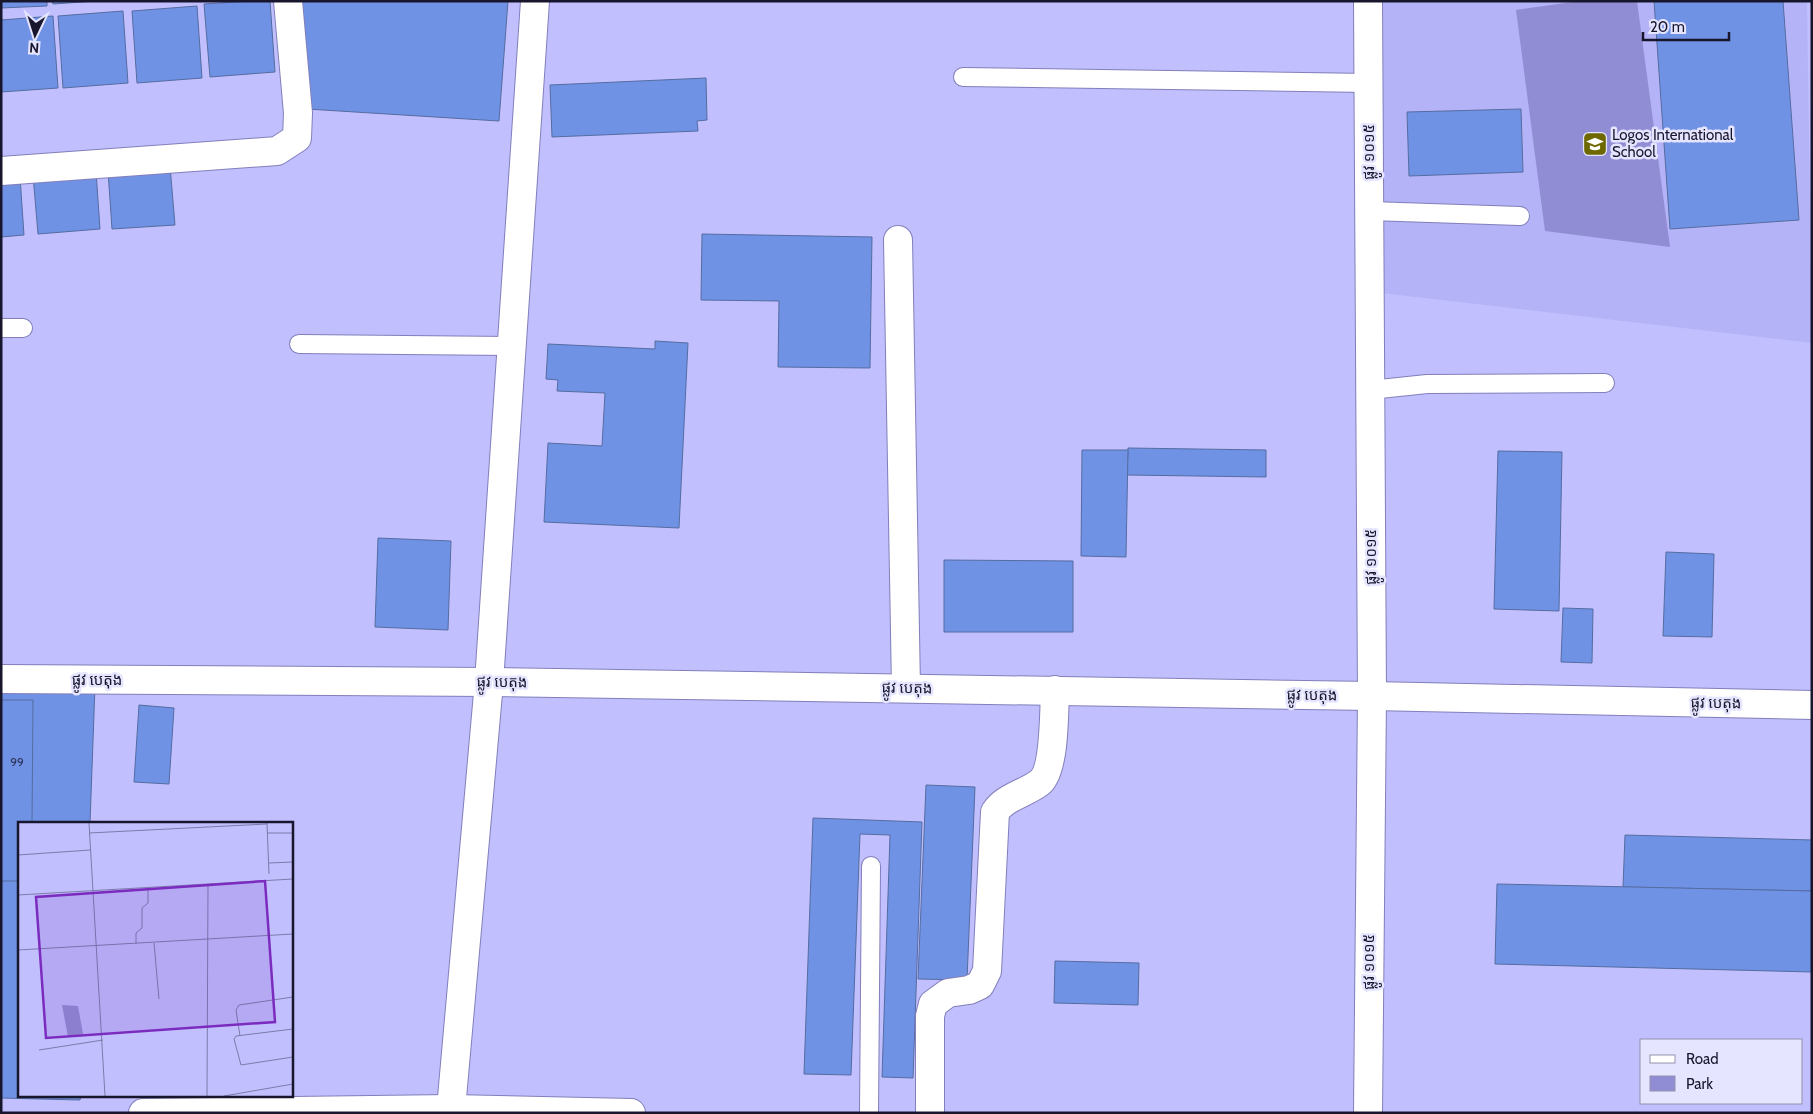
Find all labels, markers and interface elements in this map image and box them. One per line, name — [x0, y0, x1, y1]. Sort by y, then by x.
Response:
north arrow — [10, 10, 60, 60]
scale bar — [1643, 10, 1729, 42]
text: 20 m — [1650, 18, 1685, 36]
text: N — [29, 39, 40, 57]
street label: ផ្លូវ ១០១៥ — [1360, 124, 1382, 180]
place label: Logos International School — [1612, 126, 1734, 161]
school or university icon: Logos International School — [1582, 131, 1608, 157]
street label: ផ្លូវ ១០១៥ — [1362, 529, 1384, 585]
street label: ផ្លូវ បេតុង — [72, 671, 122, 693]
street label: ផ្លូវ បេតុង — [476, 673, 527, 696]
street label: ផ្លូវ បេតុង — [881, 679, 932, 702]
street label: ផ្លូវ បេតុង — [1286, 686, 1337, 709]
street label: ផ្លូវ បេតុង — [1690, 694, 1741, 717]
house number: 99 — [10, 754, 24, 769]
inset map — [18, 822, 292, 1096]
street label: ផ្លូវ ១០១៥ — [1360, 934, 1382, 990]
legend — [1640, 1039, 1803, 1104]
text: Road — [1686, 1050, 1719, 1068]
text: Park — [1686, 1075, 1713, 1093]

